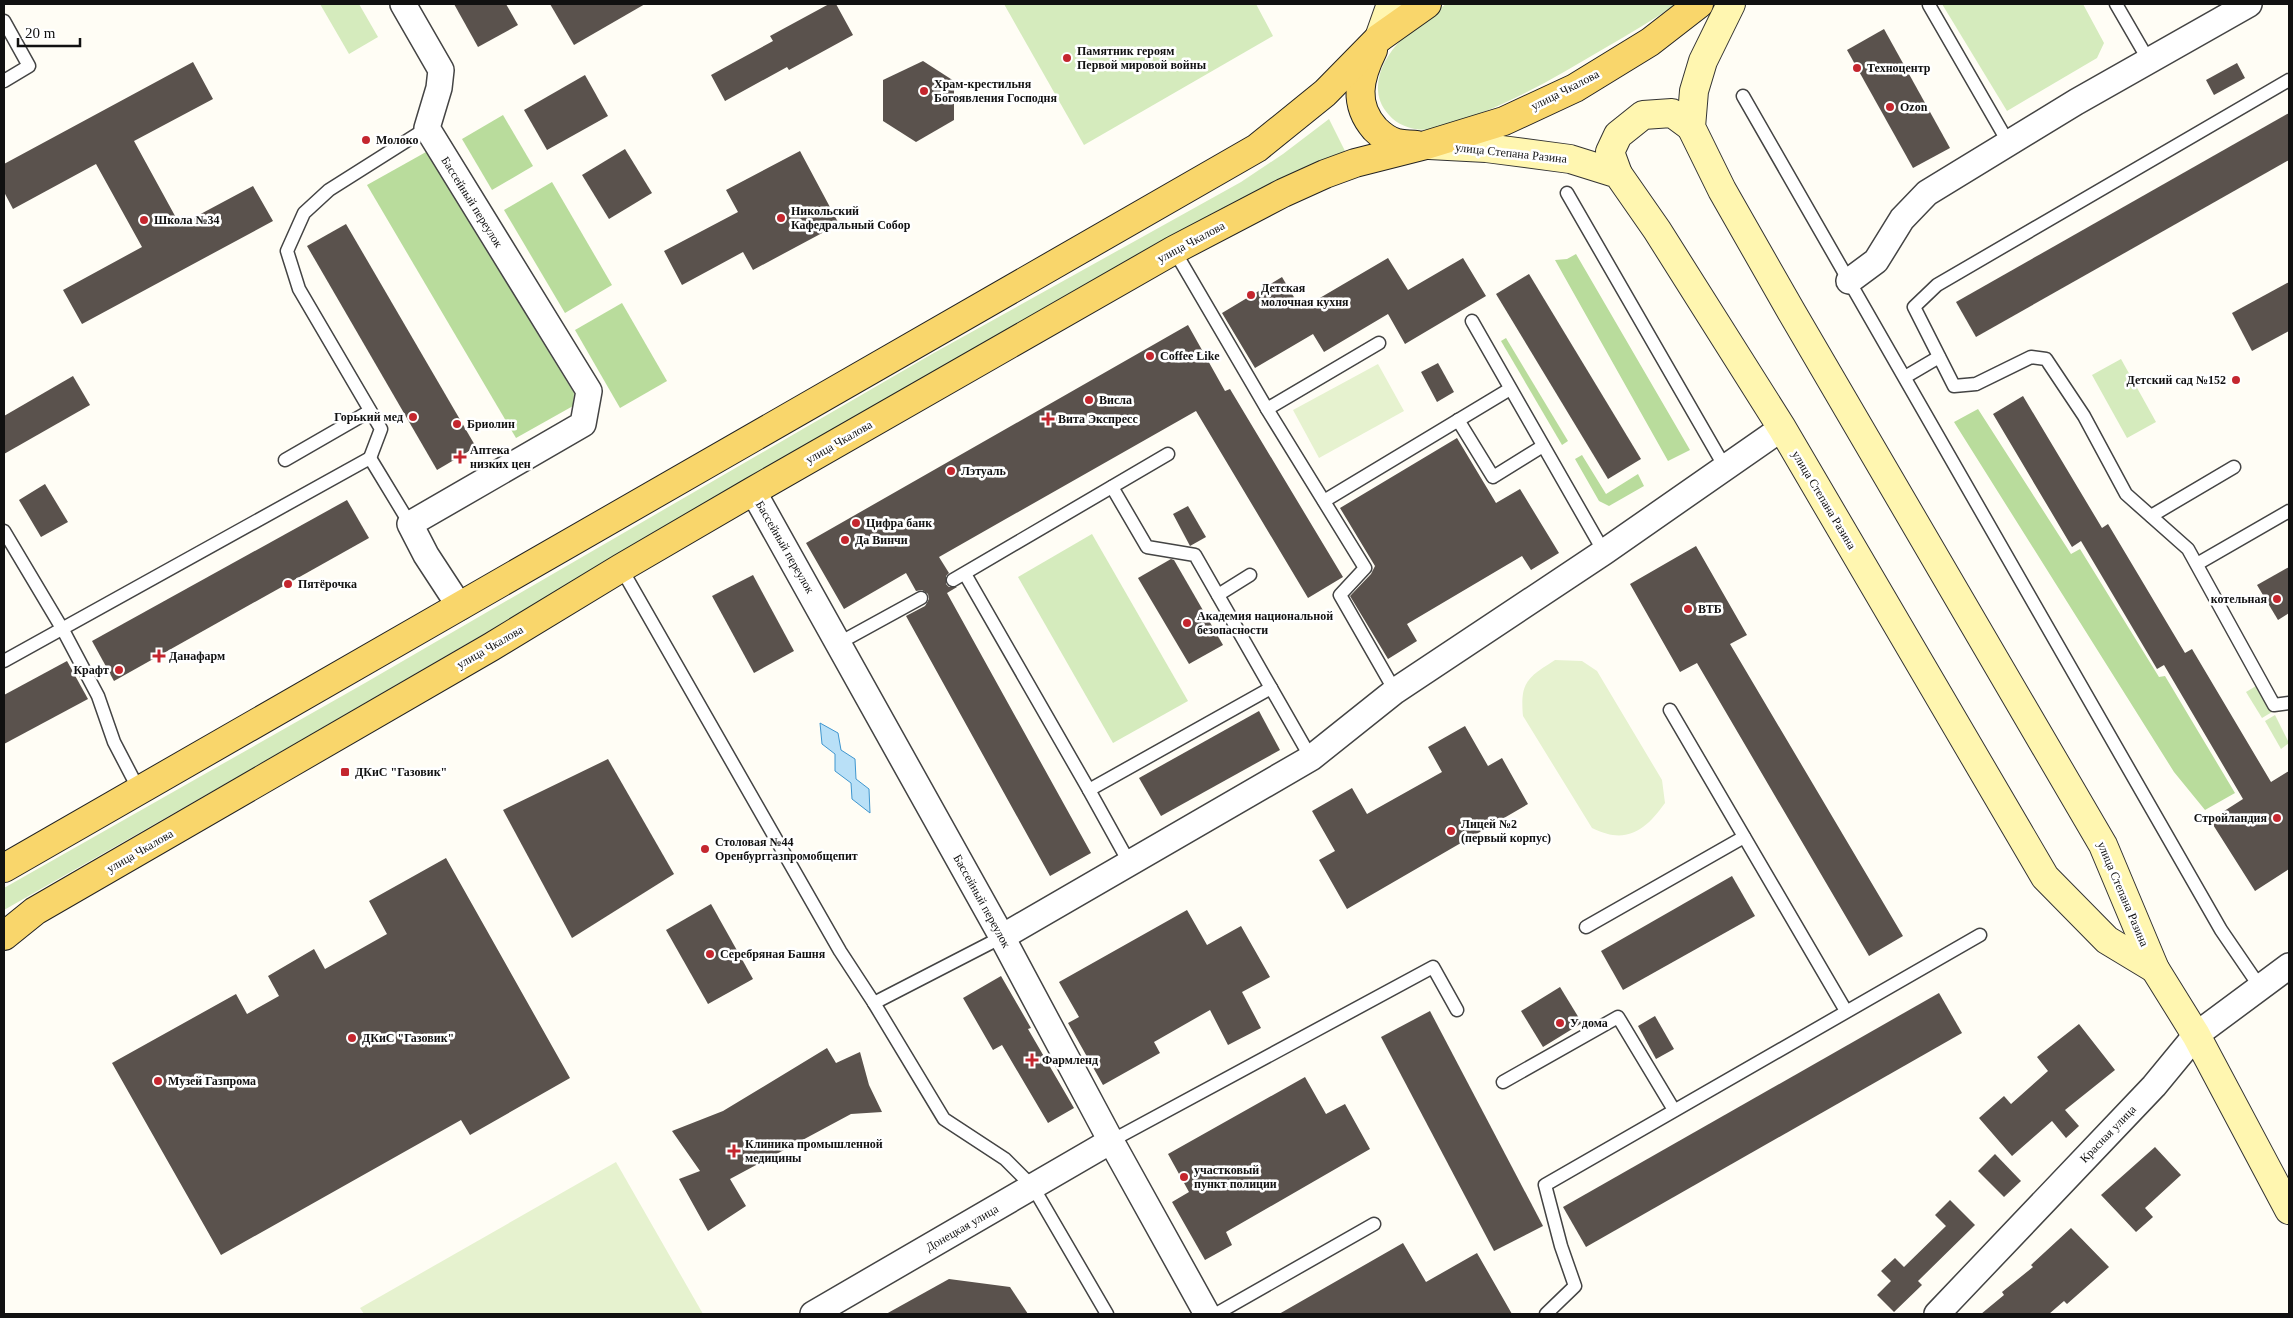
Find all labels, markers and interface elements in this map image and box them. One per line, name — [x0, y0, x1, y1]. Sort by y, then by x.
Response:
scale bar — [18, 15, 80, 47]
text: 20 m — [25, 25, 56, 41]
place label: Памятник героям Первой мировой войны — [1077, 44, 1207, 72]
marker: Памятник героям Первой мировой войны — [1061, 52, 1073, 64]
place label: Техноцентр — [1867, 61, 1931, 75]
marker: Техноцентр — [1851, 62, 1863, 74]
street label: улица Чкалова — [1529, 67, 1602, 113]
place label: Храм-крестильня Богоявления Господня — [934, 77, 1058, 105]
marker: Храм-крестильня Богоявления Господня — [918, 85, 930, 97]
place label: Ozon — [1900, 100, 1928, 114]
marker: Ozon — [1884, 101, 1896, 113]
place label: Молоко — [376, 133, 419, 147]
marker: Молоко — [360, 134, 372, 146]
street label: улица Степана Разина — [1454, 140, 1568, 166]
street label: Бассейный переулок — [438, 154, 506, 250]
place label: Никольский Кафедральный Собор — [791, 204, 911, 232]
marker: Никольский Кафедральный Собор — [775, 212, 787, 224]
place label: Школа №34 — [154, 213, 220, 227]
marker: Школа №34 — [138, 214, 150, 226]
street label: улица Чкалова — [1155, 218, 1228, 266]
place label: Детская молочная кухня — [1261, 281, 1349, 309]
marker: Детская молочная кухня — [1245, 289, 1257, 301]
place label: Coffee Like — [1160, 349, 1220, 363]
marker: Coffee Like — [1144, 350, 1156, 362]
place label: Детский сад №152 — [2127, 373, 2226, 387]
marker: Детский сад №152 — [2230, 374, 2242, 386]
place label: Висла — [1099, 393, 1132, 407]
marker: Висла — [1083, 394, 1095, 406]
place label: Горький мед — [334, 410, 403, 424]
marker: Горький мед — [407, 411, 419, 423]
place label: Вита Экспресс — [1058, 412, 1138, 426]
marker: Вита Экспресс — [1042, 413, 1054, 425]
place label: Бриолин — [467, 417, 515, 431]
street label: улица Чкалова — [803, 417, 875, 467]
marker: Бриолин — [451, 418, 463, 430]
place label: Аптека низких цен — [470, 443, 531, 471]
street label: улица Степана Разина — [1789, 448, 1859, 552]
marker: Аптека низких цен — [454, 451, 466, 463]
place label: Лэтуаль — [961, 464, 1007, 478]
marker: Лэтуаль — [945, 465, 957, 477]
street label: Бассейный переулок — [753, 498, 817, 596]
place label: Цифра банк — [866, 516, 932, 530]
marker: Цифра банк — [850, 517, 862, 529]
place label: Да Винчи — [855, 533, 908, 547]
marker: Да Винчи — [839, 534, 851, 546]
place label: Пятёрочка — [298, 577, 357, 591]
marker: Пятёрочка — [282, 578, 294, 590]
place label: котельная — [2211, 592, 2267, 606]
marker: котельная — [2271, 593, 2283, 605]
place label: ВТБ — [1698, 602, 1722, 616]
marker: ВТБ — [1682, 603, 1694, 615]
place label: Академия национальной безопасности — [1197, 609, 1333, 637]
marker: Академия национальной безопасности — [1181, 617, 1193, 629]
street label: улица Чкалова — [454, 622, 526, 672]
place label: Данафарм — [169, 649, 225, 663]
marker: Данафарм — [153, 650, 165, 662]
place label: Крафт — [73, 663, 109, 677]
marker: Крафт — [113, 664, 125, 676]
place label: ДКиС "Газовик" — [355, 765, 447, 779]
marker: ДКиС "Газовик" — [339, 766, 351, 778]
place label: Стройландия — [2194, 811, 2268, 825]
marker: Стройландия — [2271, 812, 2283, 824]
place label: Лицей №2 (первый корпус) — [1461, 817, 1551, 845]
marker: Лицей №2 (первый корпус) — [1445, 825, 1457, 837]
street label: улица Чкалова — [104, 826, 176, 876]
place label: Столовая №44 Оренбурггазпромобщепит — [715, 835, 858, 863]
street label: улица Степана Разина — [2095, 840, 2152, 949]
marker: Столовая №44 Оренбурггазпромобщепит — [699, 843, 711, 855]
street label: Бассейный переулок — [950, 852, 1014, 950]
place label: Серебряная Башня — [720, 947, 826, 961]
marker: Серебряная Башня — [704, 948, 716, 960]
place label: У дома — [1570, 1016, 1608, 1030]
marker: У дома — [1554, 1017, 1566, 1029]
place label: ДКиC "Газовик" — [362, 1031, 454, 1045]
marker: ДКиC "Газовик" — [346, 1032, 358, 1044]
place label: Фармленд — [1042, 1053, 1098, 1067]
marker: Фармленд — [1026, 1054, 1038, 1066]
place label: Музей Газпрома — [168, 1074, 256, 1088]
marker: Музей Газпрома — [152, 1075, 164, 1087]
street label: Красная улица — [2077, 1102, 2139, 1166]
place label: Клиника промышленной медицины — [745, 1137, 883, 1165]
marker: Клиника промышленной медицины — [727, 1144, 741, 1158]
place label: участковый пункт полиции — [1194, 1163, 1277, 1191]
marker: участковый пункт полиции — [1178, 1171, 1190, 1183]
street label: Донецкая улица — [923, 1201, 1001, 1254]

